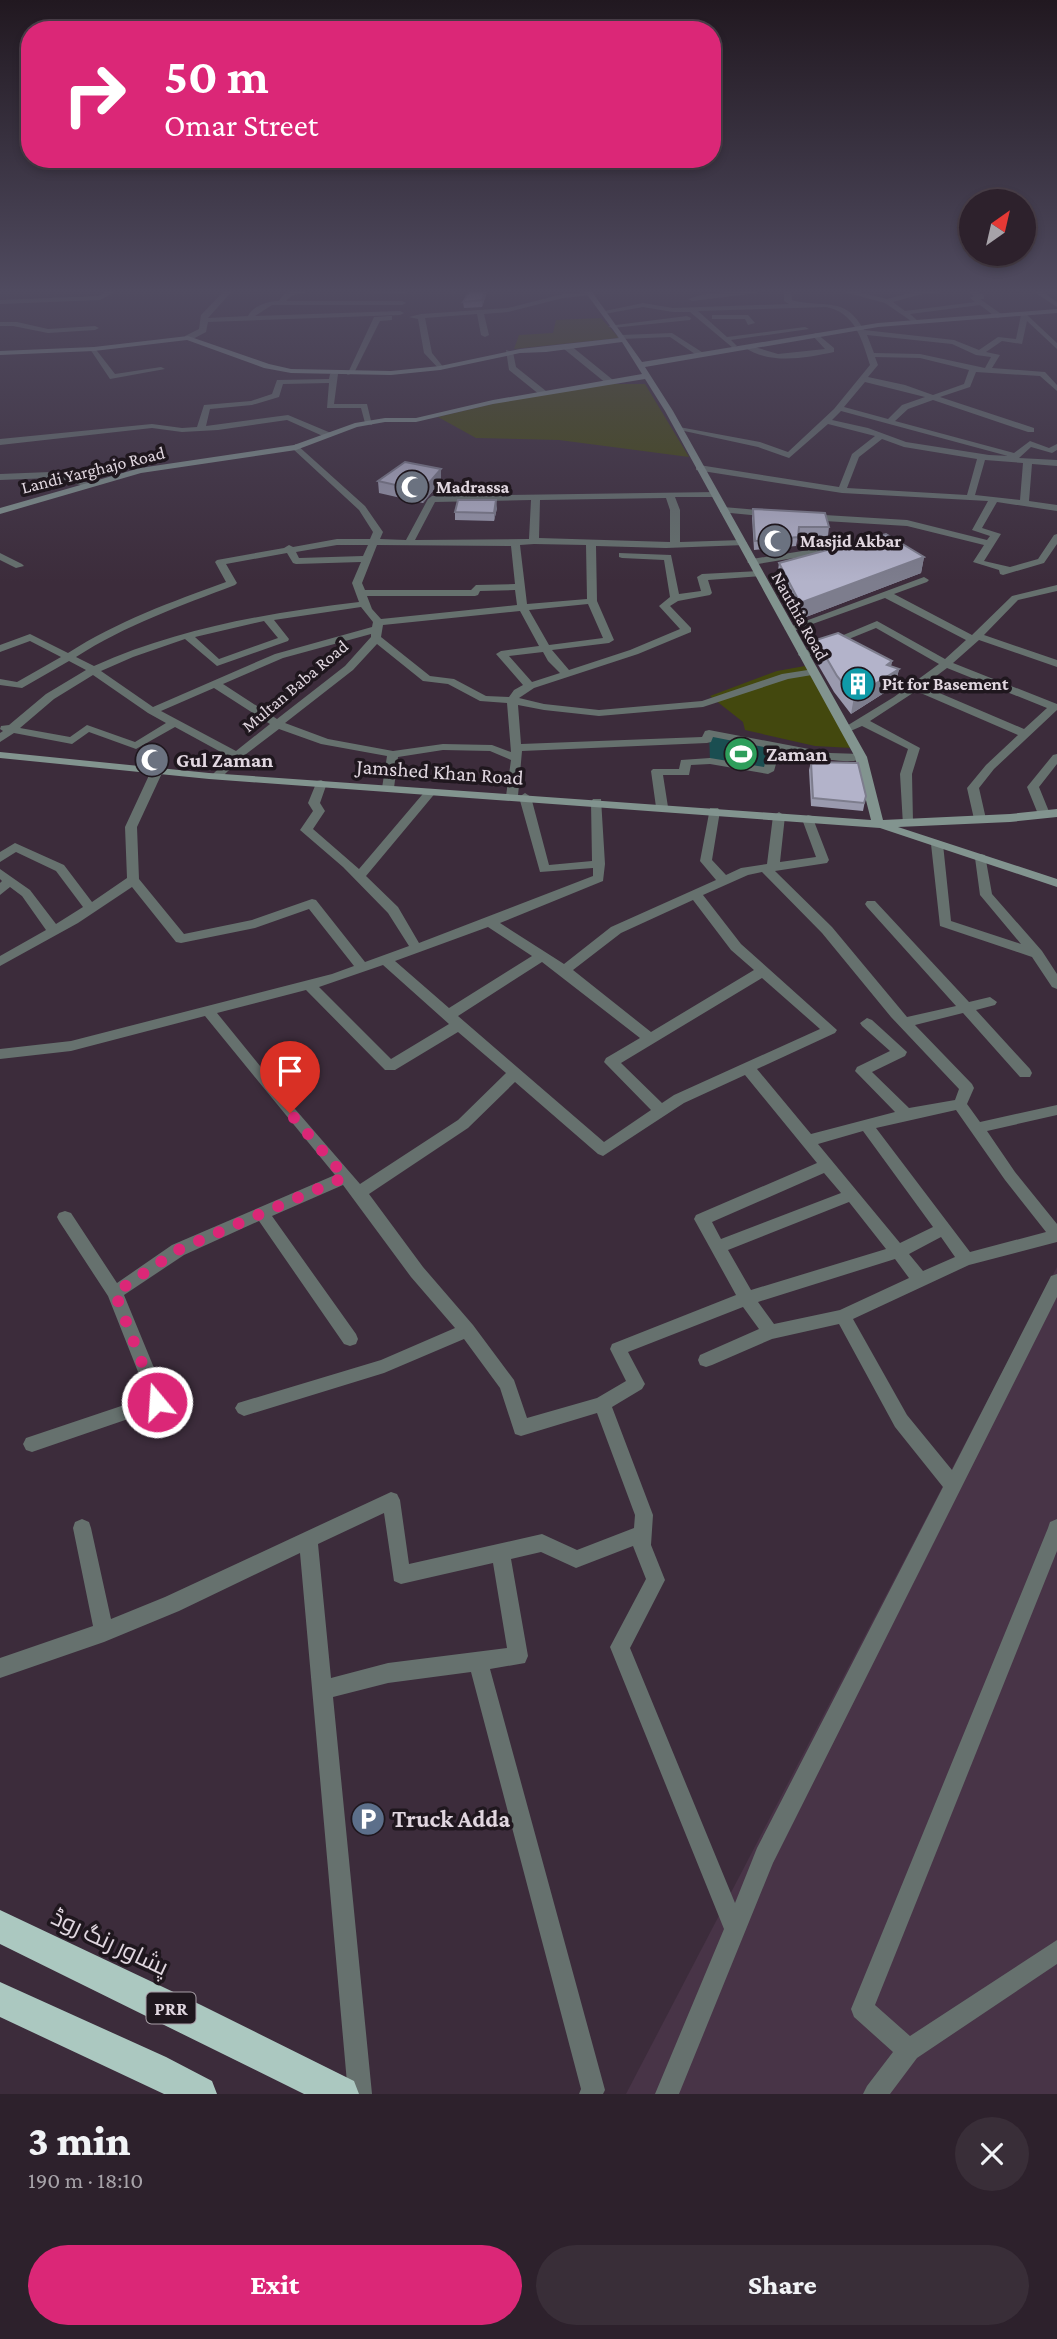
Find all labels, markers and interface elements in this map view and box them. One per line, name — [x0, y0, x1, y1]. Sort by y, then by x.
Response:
icon: right — [49, 49, 140, 140]
text: 50 m — [164, 49, 269, 104]
text: Omar Street — [164, 107, 318, 143]
north arrow — [959, 189, 1036, 266]
map controls — [959, 189, 1036, 266]
street label: Landi Yarghajo Road — [19, 442, 168, 498]
mosque icon: Madrassa — [393, 468, 431, 506]
place label: Madrassa — [436, 477, 510, 497]
mosque icon: Masjid Akbar — [756, 522, 794, 560]
place label: Masjid Akbar — [800, 531, 901, 552]
street label: Nauthia Road — [767, 568, 833, 664]
street label: Multan Baba Road — [238, 636, 352, 736]
building icon: Pit for Basement — [839, 665, 877, 703]
place label: Pit for Basement — [882, 674, 1009, 694]
sports icon: Zaman — [722, 735, 760, 773]
mosque icon: Gul Zaman — [133, 741, 171, 779]
place label: Zaman — [766, 742, 828, 766]
place label: Gul Zaman — [176, 748, 273, 772]
street label: Jamshed Khan Road — [354, 754, 524, 790]
pin — [260, 1041, 320, 1113]
icon: arrive — [271, 1052, 309, 1090]
position arrow — [120, 1365, 194, 1439]
parking icon: Truck Adda — [349, 1800, 387, 1838]
place label: Truck Adda — [392, 1805, 510, 1832]
street label: پشاور رنگ روڈ — [46, 1903, 173, 1983]
road number: PRR — [146, 1992, 196, 2024]
text: 3 min — [28, 2117, 131, 2164]
button: close — [955, 2117, 1029, 2191]
text: 190 m · 18:10 — [28, 2167, 143, 2193]
button: Exit — [28, 2245, 522, 2325]
button: Share — [536, 2245, 1029, 2325]

